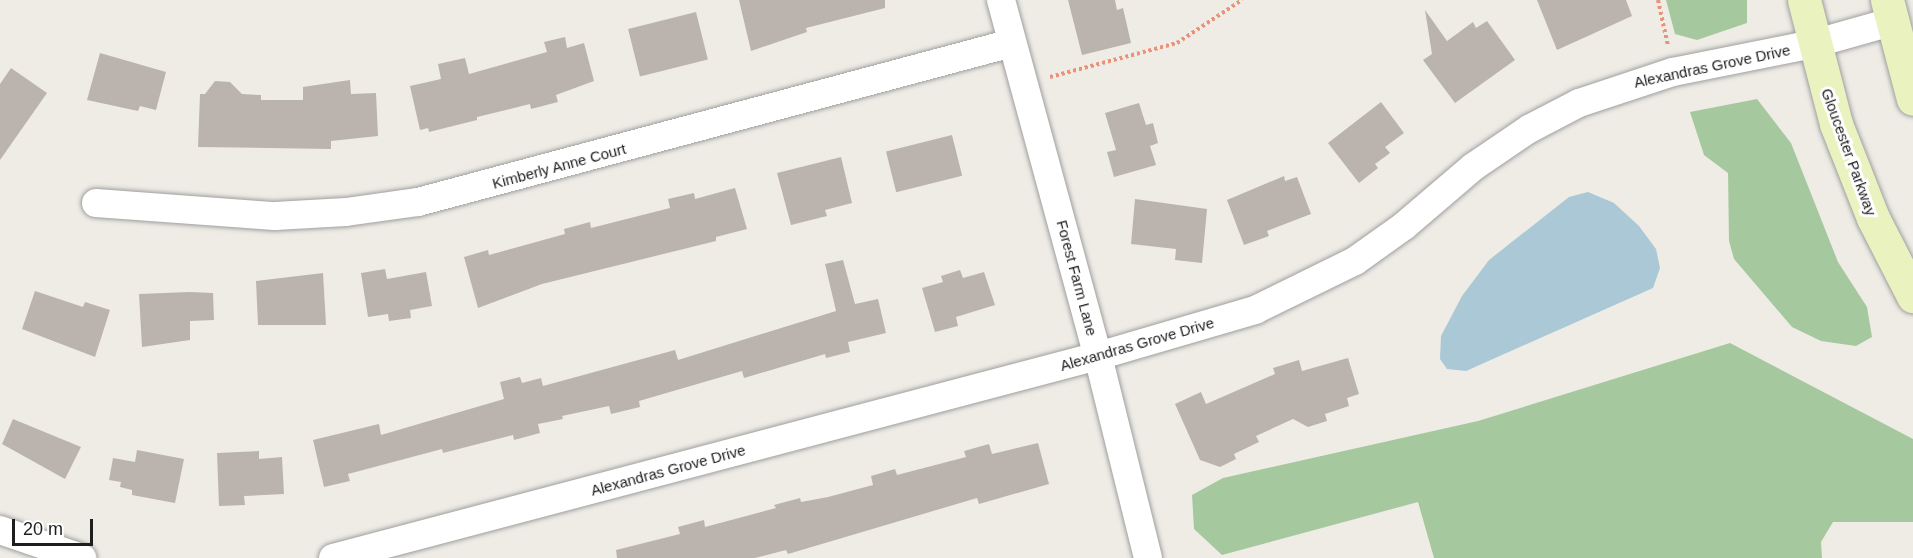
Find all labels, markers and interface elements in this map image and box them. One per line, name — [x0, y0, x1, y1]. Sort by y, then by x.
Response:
street label: Alexandras Grove Drive — [1632, 41, 1792, 91]
street label: Gloucester Parkway — [1818, 86, 1880, 218]
street label: Kimberly Anne Court — [490, 139, 628, 193]
street label: Forest Farm Lane — [1053, 218, 1101, 338]
street label: Alexandras Grove Drive — [1058, 313, 1216, 375]
street label: Alexandras Grove Drive — [589, 441, 747, 499]
scale bar — [15, 507, 96, 545]
text: 20 m — [23, 519, 63, 539]

